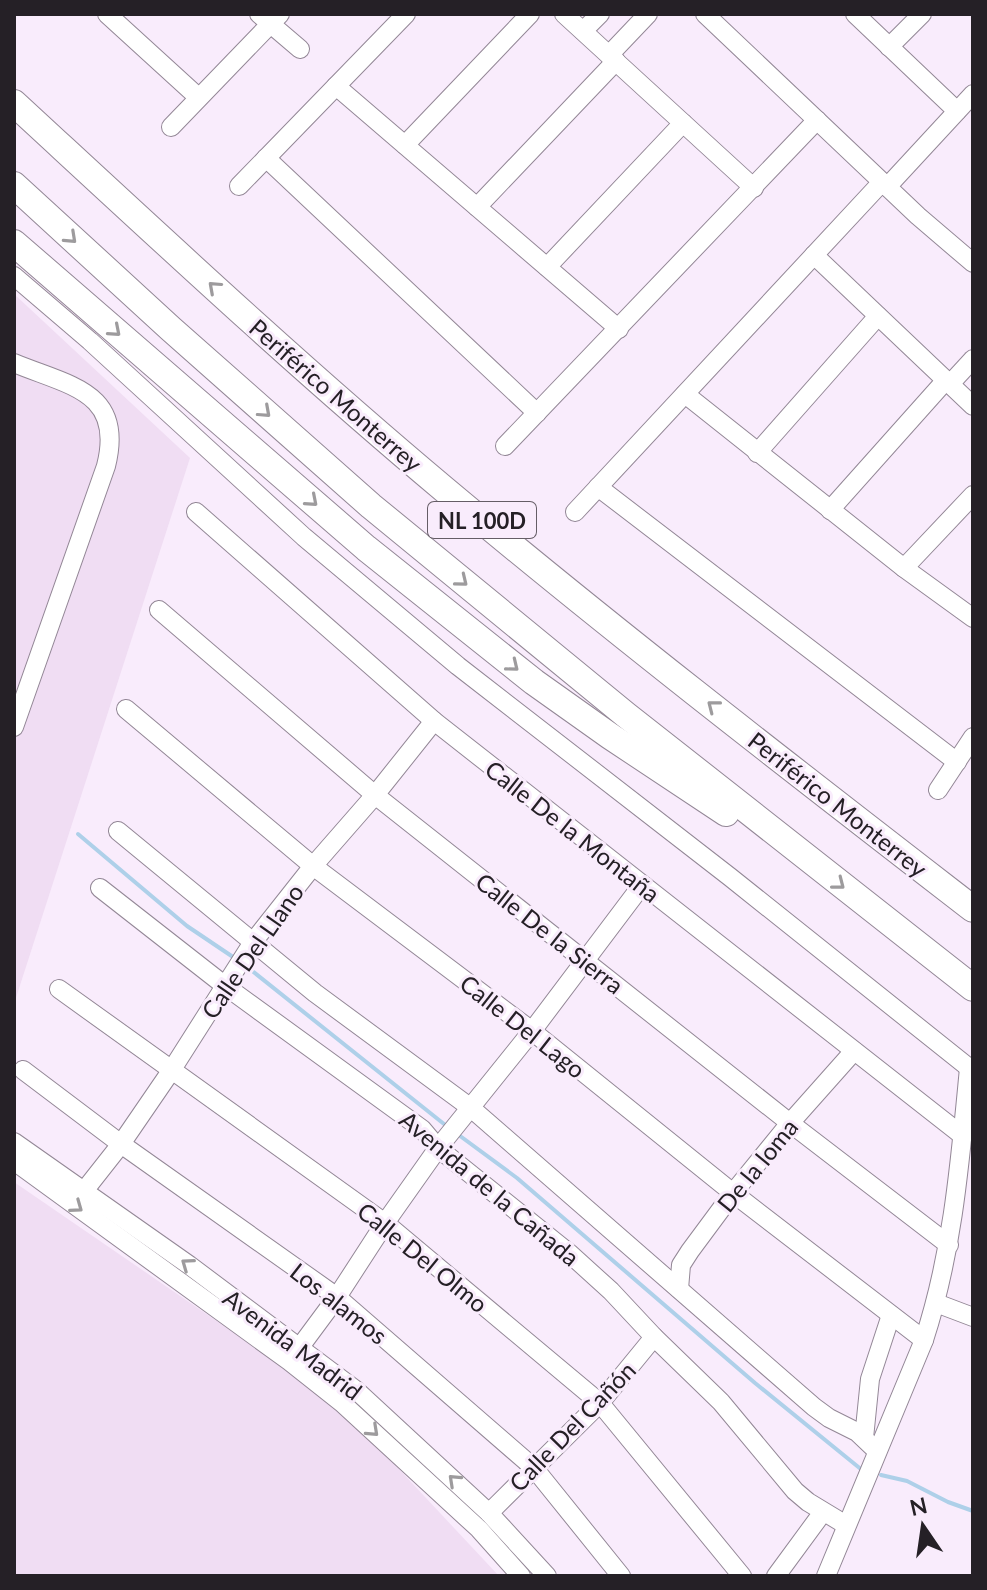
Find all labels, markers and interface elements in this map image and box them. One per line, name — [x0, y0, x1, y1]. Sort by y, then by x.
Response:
one-way arrow — [62, 228, 77, 242]
one-way arrow — [208, 282, 223, 297]
street label: Periférico Monterrey — [244, 312, 429, 478]
one-way arrow — [105, 322, 120, 336]
one-way arrow — [255, 402, 270, 416]
one-way arrow — [302, 491, 317, 506]
road number: NL 100D — [428, 502, 536, 538]
one-way arrow — [453, 571, 467, 586]
one-way arrow — [504, 656, 519, 670]
one-way arrow — [707, 702, 722, 716]
street label: Periférico Monterrey — [743, 725, 934, 883]
street label: Calle De la Montaña — [480, 754, 666, 908]
street label: Calle De la Sierra — [470, 866, 630, 1000]
one-way arrow — [830, 874, 845, 888]
street label: Calle Del Llano — [195, 878, 309, 1024]
street label: Calle Del Lago — [455, 968, 591, 1084]
street label: Avenida de la Cañada — [394, 1104, 586, 1272]
street label: De la loma — [711, 1113, 803, 1217]
street label: Calle Del Olmo — [352, 1196, 494, 1318]
one-way arrow — [68, 1198, 82, 1212]
street label: Los alamos — [285, 1256, 393, 1350]
one-way arrow — [181, 1259, 196, 1274]
street label: Avenida Madrid — [218, 1282, 368, 1406]
street label: Calle Del Cañón — [503, 1355, 641, 1497]
one-way arrow — [364, 1422, 379, 1436]
one-way arrow — [449, 1475, 463, 1490]
north arrow — [883, 1486, 963, 1566]
text: N — [907, 1491, 930, 1521]

